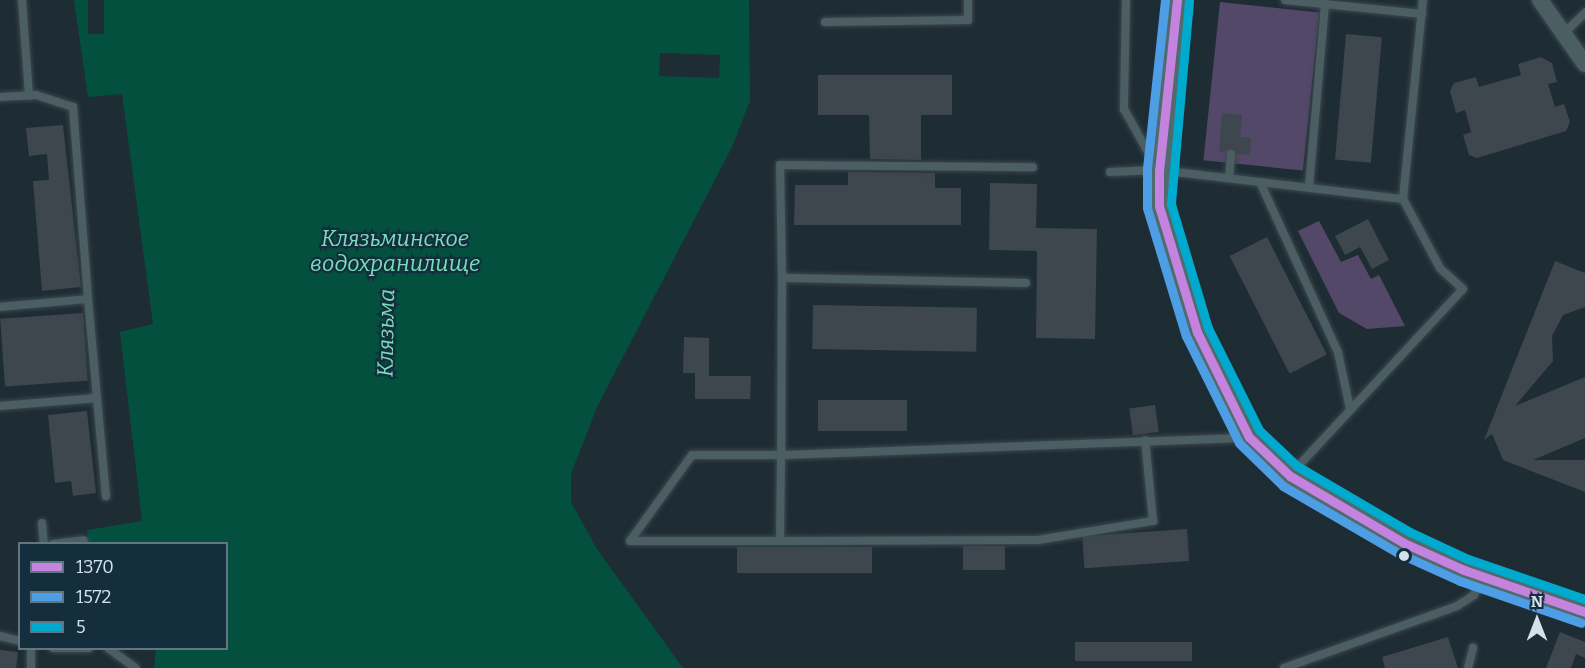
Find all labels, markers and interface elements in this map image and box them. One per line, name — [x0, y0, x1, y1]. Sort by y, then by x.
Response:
water label: Клязьминское водохранилище — [310, 225, 480, 276]
water label: Клязьма — [372, 289, 400, 377]
legend — [18, 542, 228, 650]
unlabelled marker — [1398, 550, 1410, 562]
text: 1370 — [76, 556, 114, 578]
text: 1572 — [76, 586, 111, 608]
north arrow — [1507, 590, 1567, 650]
text: N — [1531, 592, 1543, 611]
text: 5 — [76, 616, 86, 638]

